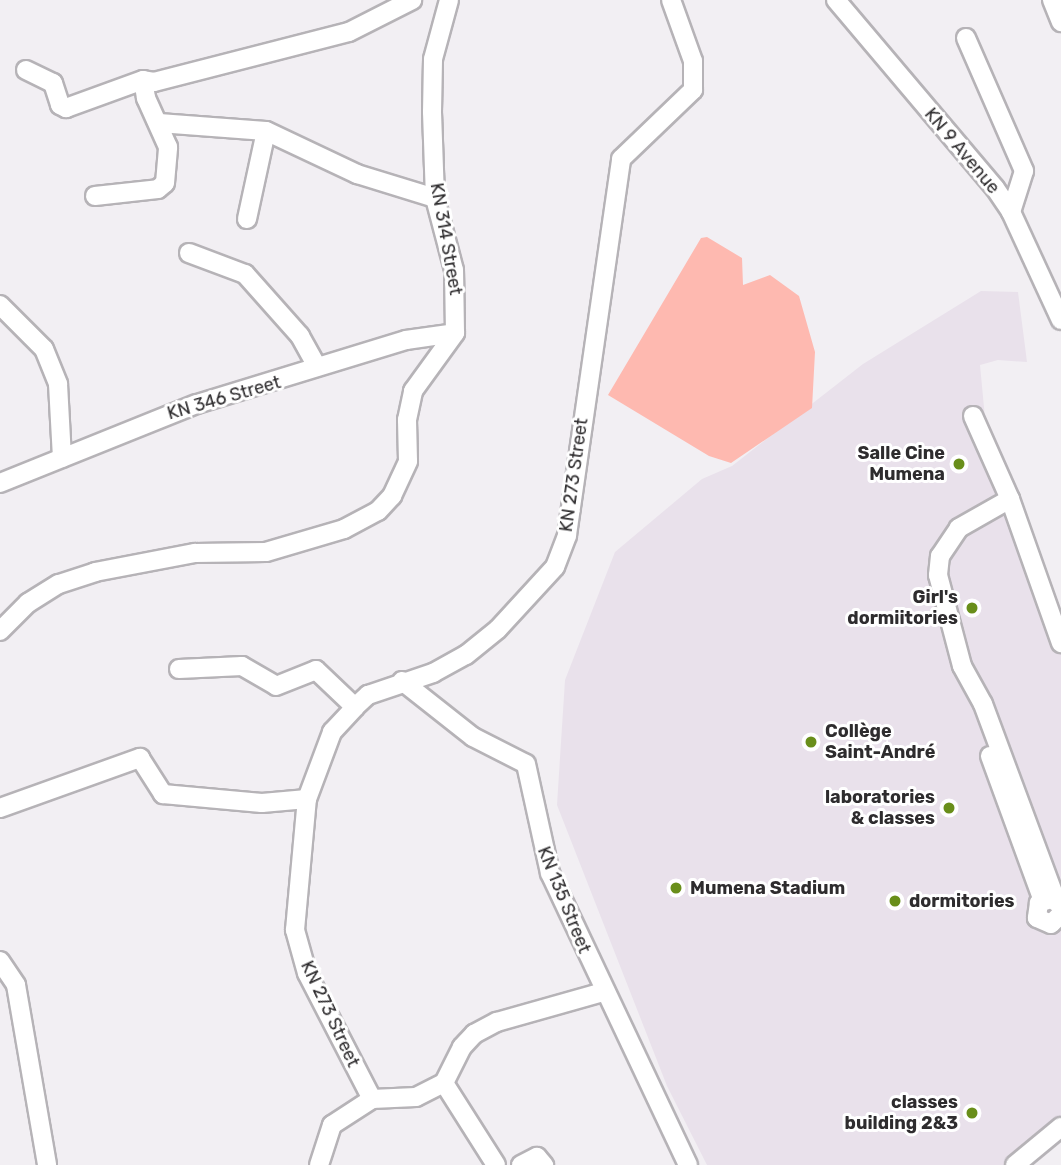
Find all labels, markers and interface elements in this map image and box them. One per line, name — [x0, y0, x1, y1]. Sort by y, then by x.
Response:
street label: KN 9 Avenue — [920, 104, 1004, 198]
street label: KN 314 Street — [426, 181, 466, 297]
street label: KN 346 Street — [165, 371, 283, 425]
street label: KN 273 Street — [555, 417, 593, 533]
place label: Salle Cine Mumena — [858, 443, 945, 486]
marker: Salle Cine Mumena — [951, 456, 967, 472]
place label: Girl's dormiitories — [847, 587, 958, 630]
marker: Girl's dormiitories — [964, 600, 980, 616]
place label: Collège Saint-André — [825, 721, 935, 764]
marker: Collège Saint-André — [803, 734, 819, 750]
place label: laboratories & classes — [825, 787, 935, 830]
marker: laboratories & classes — [941, 800, 957, 816]
street label: KN 135 Street — [533, 843, 595, 957]
place label: Mumena Stadium — [690, 877, 845, 899]
marker: Mumena Stadium — [668, 880, 684, 896]
place label: dormitories — [909, 890, 1015, 912]
marker: dormitories — [887, 893, 903, 909]
street label: KN 273 Street — [296, 957, 364, 1071]
place label: classes building 2&3 — [845, 1092, 958, 1134]
marker: classes building 2&3 — [964, 1105, 980, 1121]

